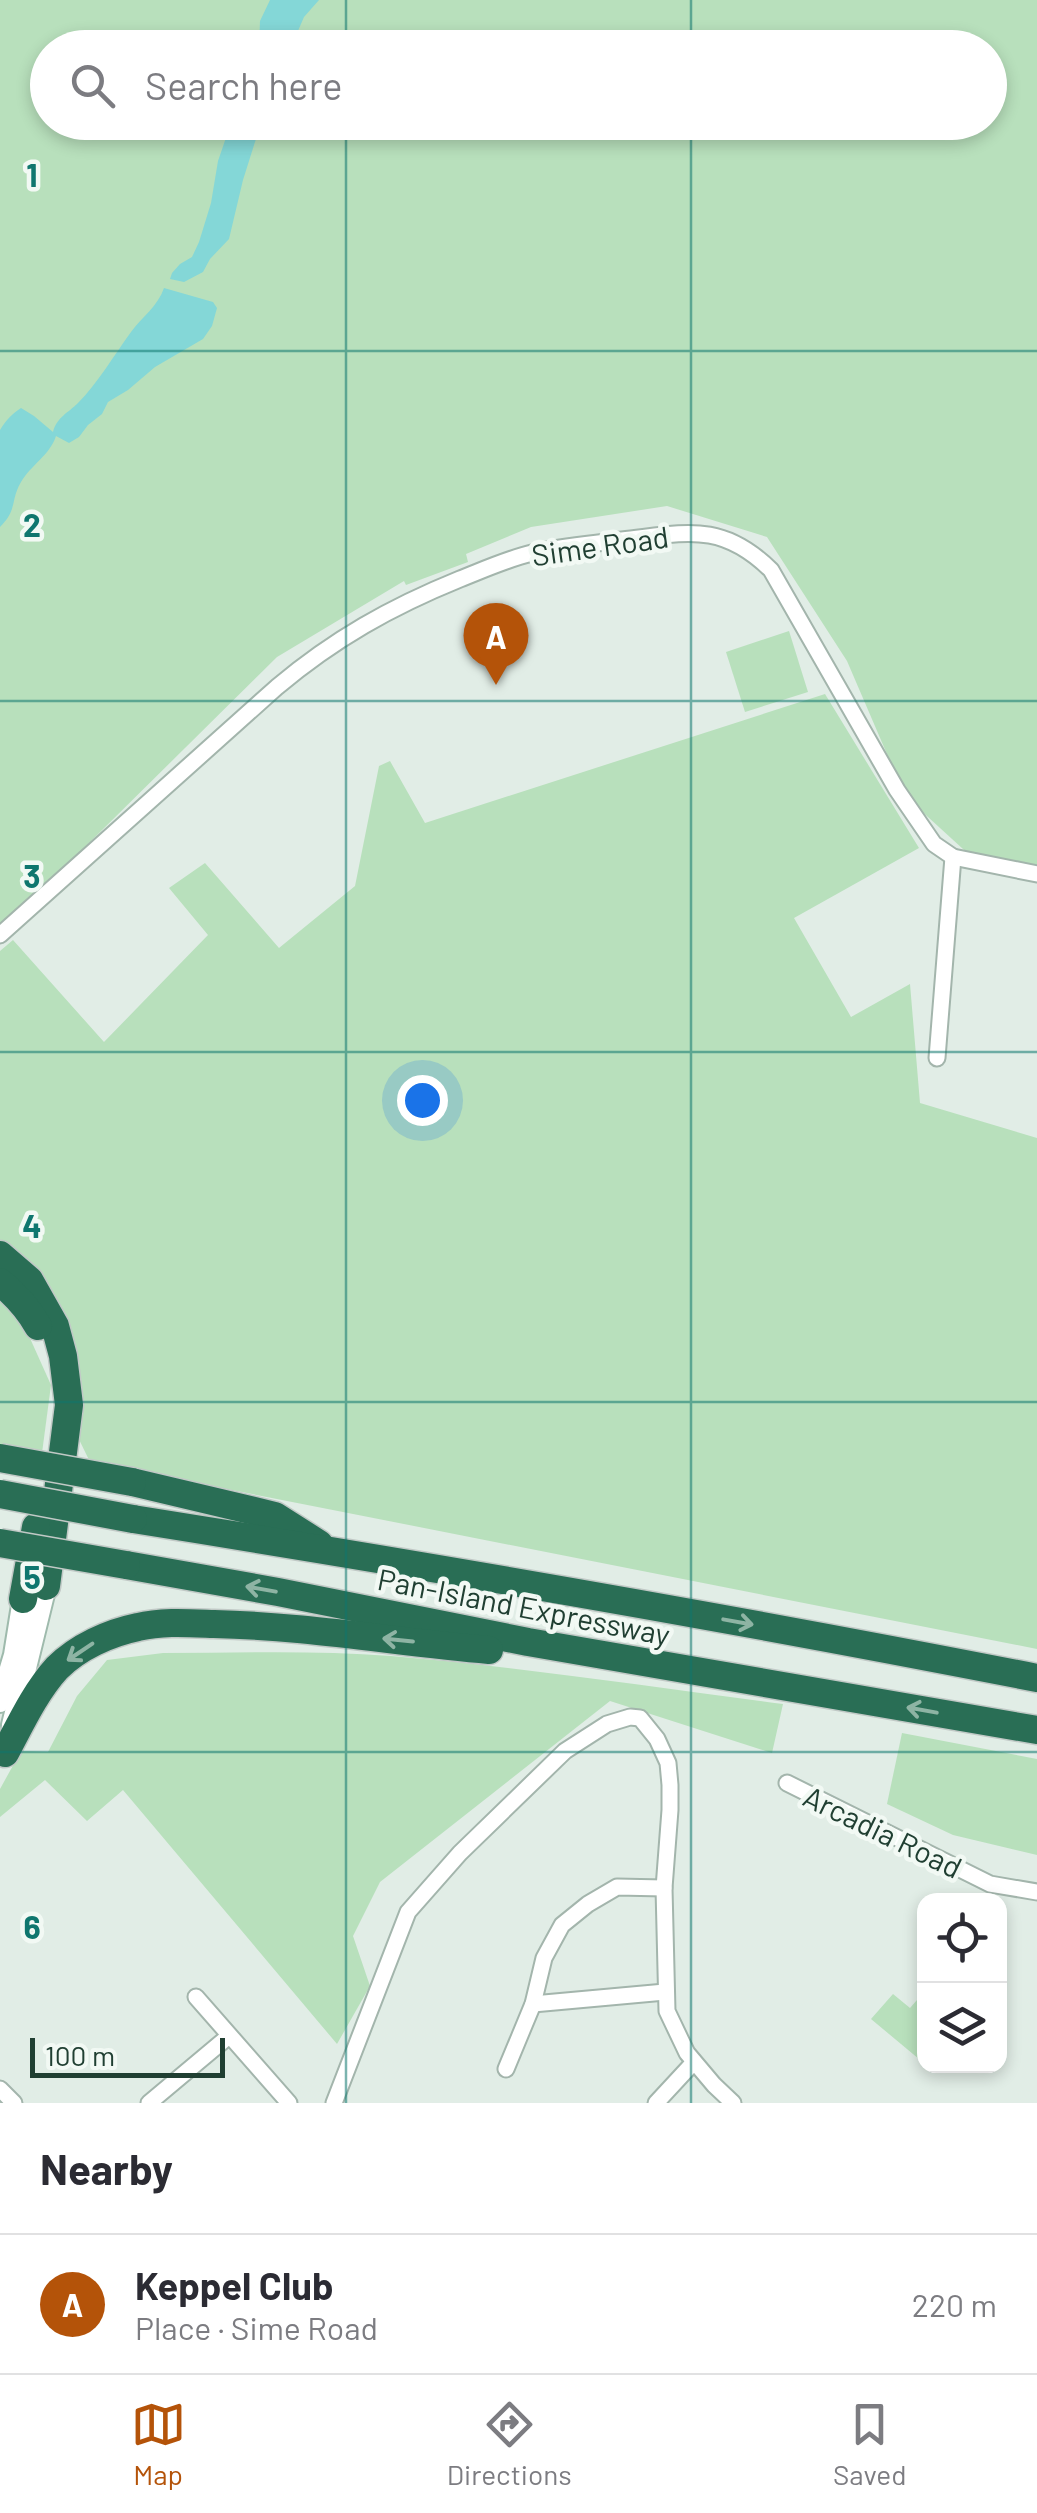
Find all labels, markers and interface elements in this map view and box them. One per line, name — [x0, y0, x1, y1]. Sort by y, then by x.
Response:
search box — [30, 30, 1007, 140]
icon: search — [65, 58, 120, 113]
text: Search here — [145, 62, 343, 108]
text: 1 — [26, 155, 38, 193]
text: 2 — [23, 505, 41, 543]
street label: Sime Road — [529, 518, 671, 572]
pin: A — [464, 602, 528, 685]
text: 3 — [23, 856, 41, 894]
your location — [397, 1075, 448, 1126]
text: 4 — [22, 1206, 42, 1244]
text: 5 — [23, 1557, 41, 1595]
street label: Pan-Island Expressway — [375, 1560, 673, 1652]
one-way arrow — [245, 1579, 278, 1598]
one-way arrow — [721, 1613, 754, 1632]
one-way arrow — [382, 1631, 415, 1650]
one-way arrow — [66, 1641, 94, 1662]
one-way arrow — [906, 1700, 939, 1719]
street label: Arcadia Road — [798, 1777, 968, 1885]
map controls — [917, 1893, 1007, 2073]
button: locate — [917, 1893, 1007, 1983]
text: 6 — [23, 1907, 41, 1945]
button: layers — [917, 1983, 1007, 2073]
scale bar — [30, 2033, 225, 2078]
text: 100 m — [45, 2038, 115, 2072]
text: Nearby — [40, 2143, 173, 2193]
text: Keppel Club — [135, 2262, 333, 2308]
text: A — [62, 2285, 83, 2323]
text: 220 m — [912, 2285, 997, 2323]
text: Place · Sime Road — [135, 2308, 378, 2346]
tab: Map — [131, 2397, 186, 2491]
tab: Directions — [447, 2397, 572, 2491]
tab: Saved — [833, 2397, 906, 2491]

